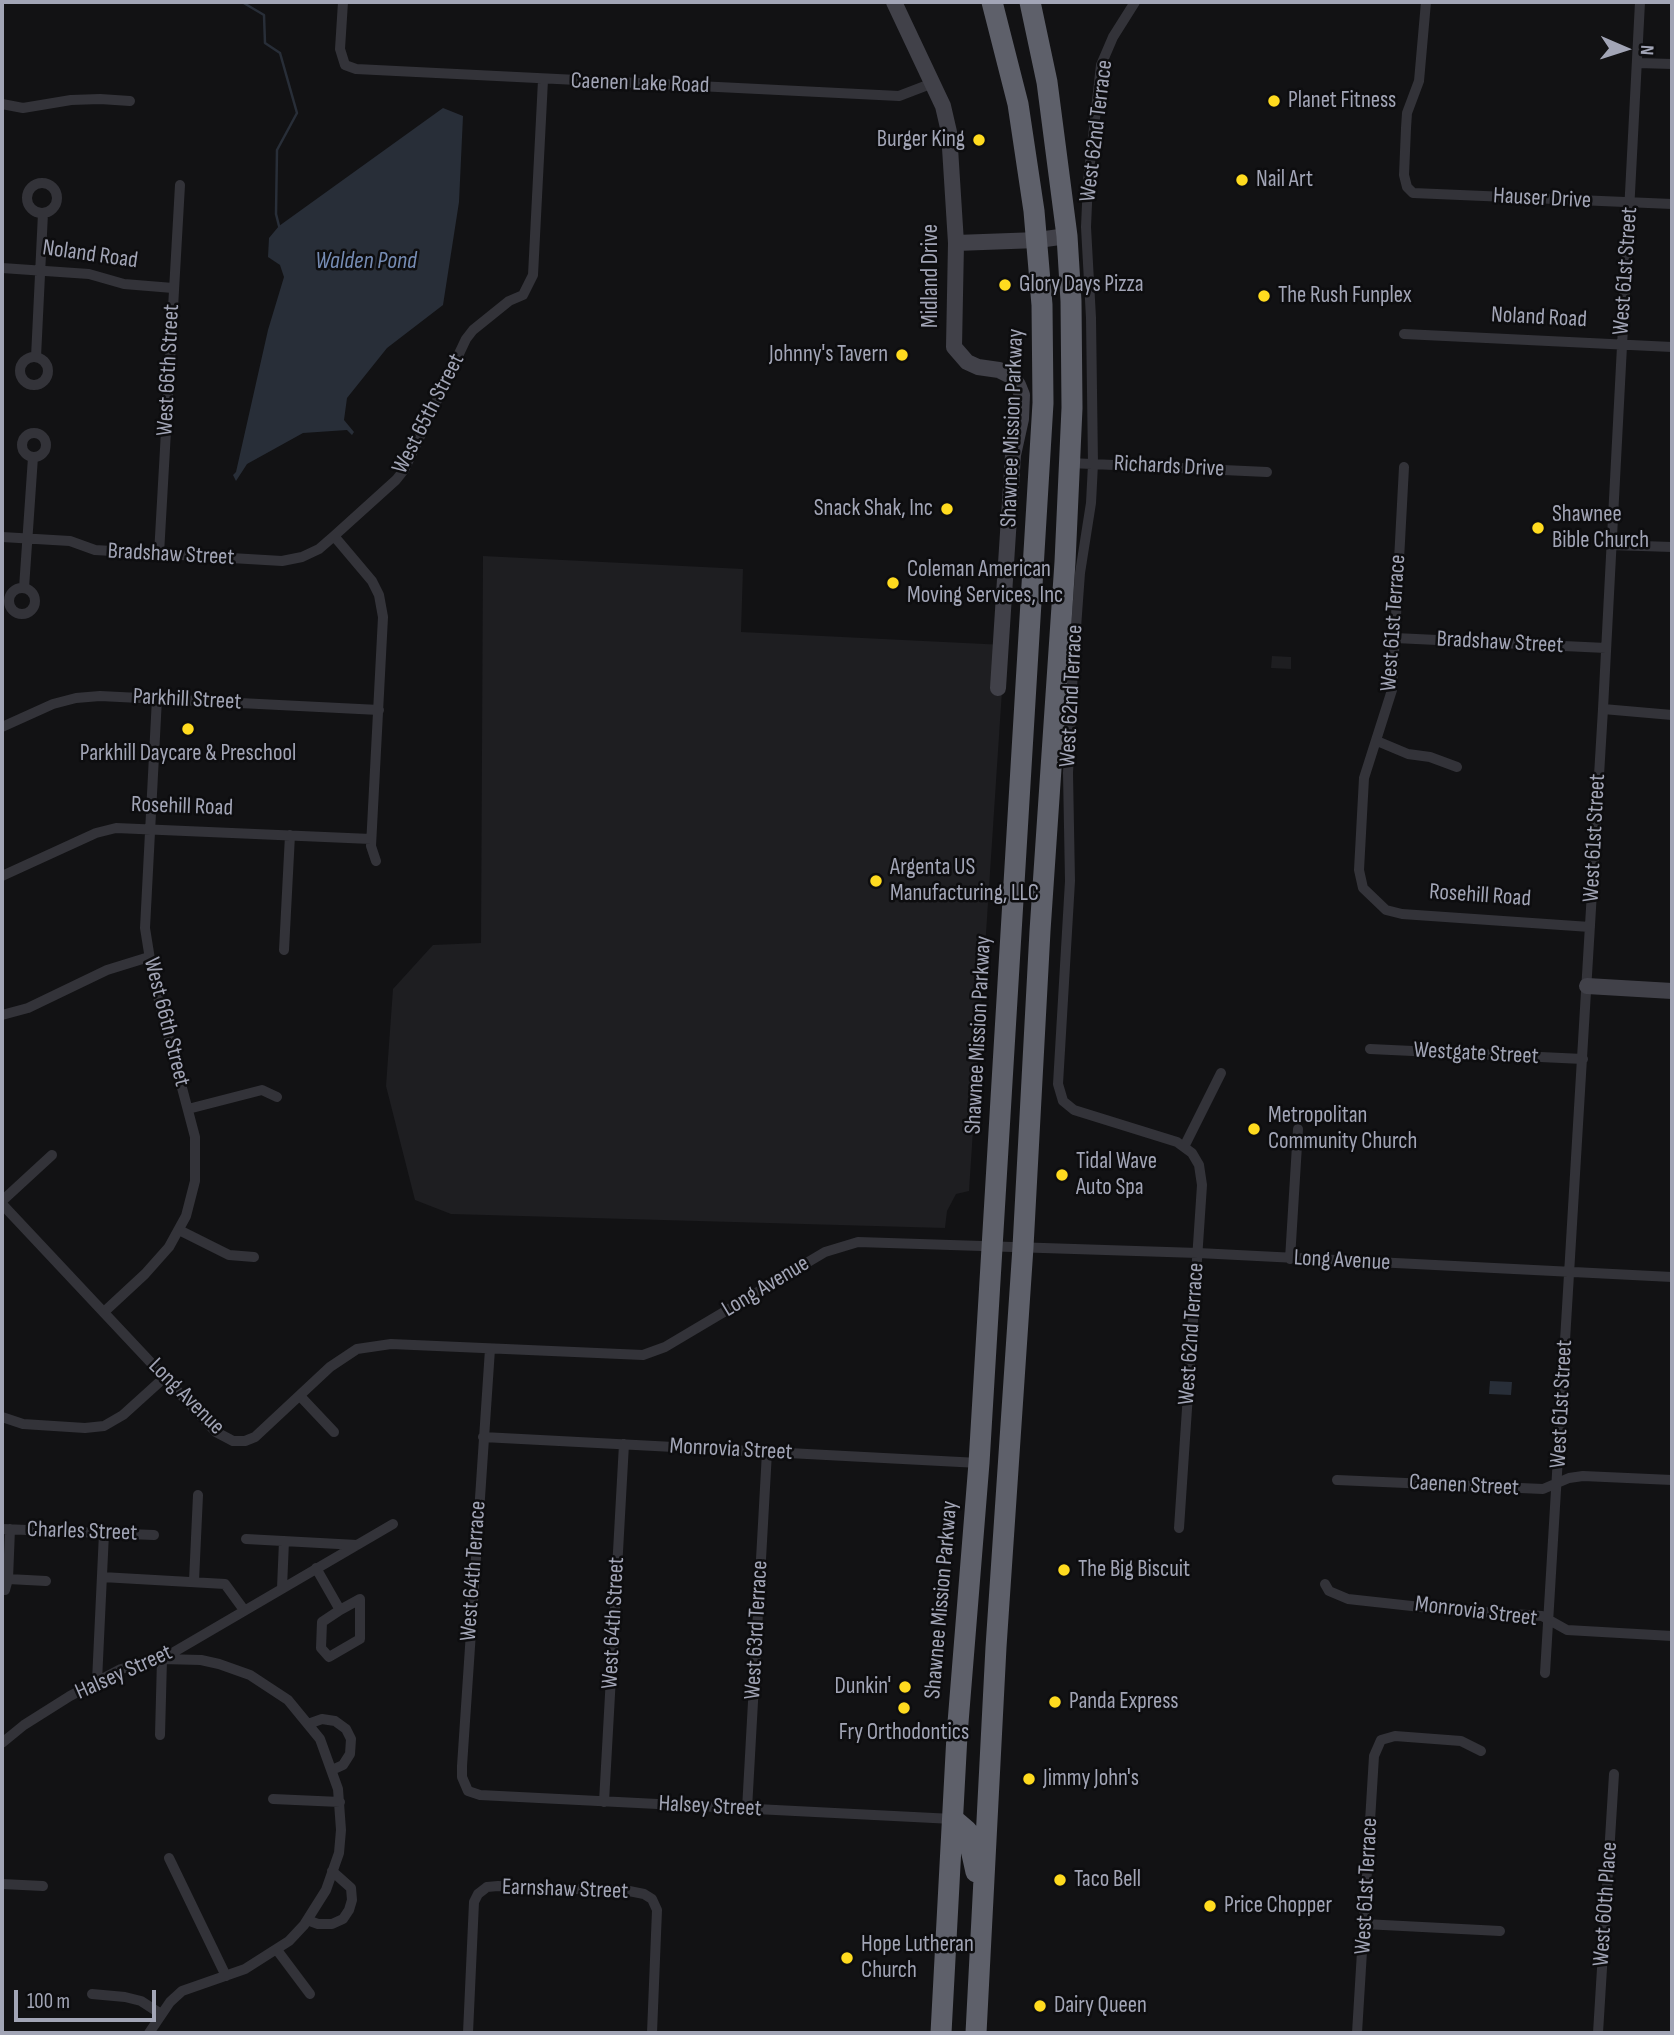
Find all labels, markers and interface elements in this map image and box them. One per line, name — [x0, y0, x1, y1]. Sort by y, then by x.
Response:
north arrow — [1590, 14, 1660, 84]
text: N — [1635, 44, 1658, 56]
street label: West 62nd Terrace — [1075, 59, 1119, 203]
street label: Caenen Lake Road — [570, 68, 710, 100]
place label: Planet Fitness — [1288, 87, 1396, 115]
marker: Planet Fitness — [1266, 93, 1282, 109]
place label: Burger King — [877, 126, 965, 154]
marker: Burger King — [971, 132, 987, 148]
place label: Nail Art — [1256, 166, 1313, 194]
marker: Nail Art — [1234, 172, 1250, 188]
street label: Hauser Drive — [1492, 183, 1592, 215]
street label: West 61st Street — [1608, 206, 1644, 336]
street label: Midland Drive — [917, 224, 945, 328]
street label: Noland Road — [41, 235, 139, 275]
water label: Walden Pond — [315, 248, 417, 276]
place label: Glory Days Pizza — [1019, 271, 1144, 299]
marker: Glory Days Pizza — [997, 277, 1013, 293]
place label: The Rush Funplex — [1278, 282, 1412, 310]
marker: The Rush Funplex — [1256, 288, 1272, 304]
street label: Noland Road — [1490, 302, 1588, 334]
street label: West 66th Street — [152, 303, 186, 437]
street label: Shawnee Mission Parkway — [996, 328, 1030, 528]
place label: Johnny's Tavern — [769, 341, 888, 369]
marker: Johnny's Tavern — [894, 347, 910, 363]
street label: West 65th Street — [387, 349, 471, 479]
street label: Richards Drive — [1113, 450, 1225, 484]
place label: Snack Shak, Inc — [814, 495, 933, 523]
marker: Snack Shak, Inc — [939, 501, 955, 517]
place label: Shawnee Bible Church — [1552, 501, 1649, 555]
marker: Shawnee Bible Church — [1530, 520, 1546, 536]
street label: Bradshaw Street — [107, 538, 235, 572]
street label: West 61st Terrace — [1375, 554, 1413, 692]
place label: Coleman American Moving Services, Inc — [907, 556, 1063, 610]
marker: Coleman American Moving Services, Inc — [885, 575, 901, 591]
street label: West 62nd Terrace — [1054, 624, 1090, 768]
street label: Bradshaw Street — [1436, 626, 1564, 660]
street label: Parkhill Street — [132, 683, 242, 717]
marker: Parkhill Daycare & Preschool — [180, 721, 196, 737]
place label: Parkhill Daycare & Preschool — [80, 740, 296, 768]
street label: West 61st Street — [1578, 773, 1612, 903]
street label: Rosehill Road — [131, 791, 233, 823]
place label: Argenta US Manufacturing, LLC — [890, 854, 1039, 908]
marker: Argenta US Manufacturing, LLC — [868, 873, 884, 889]
street label: Rosehill Road — [1428, 879, 1532, 913]
street label: Shawnee Mission Parkway — [960, 935, 998, 1135]
street label: West 66th Street — [137, 955, 195, 1089]
street label: Westgate Street — [1413, 1037, 1539, 1071]
place label: Metropolitan Community Church — [1268, 1102, 1417, 1156]
marker: Metropolitan Community Church — [1246, 1121, 1262, 1137]
place label: Tidal Wave Auto Spa — [1076, 1148, 1157, 1202]
marker: Tidal Wave Auto Spa — [1054, 1167, 1070, 1183]
street label: Long Avenue — [1293, 1245, 1391, 1277]
street label: Long Avenue — [717, 1250, 815, 1324]
street label: West 62nd Terrace — [1173, 1262, 1211, 1406]
street label: West 61st Street — [1545, 1339, 1579, 1469]
street label: Long Avenue — [142, 1353, 230, 1441]
street label: Monrovia Street — [669, 1433, 793, 1467]
street label: Caenen Street — [1408, 1469, 1520, 1503]
street label: West 64th Terrace — [455, 1500, 493, 1642]
street label: Shawnee Mission Parkway — [920, 1500, 964, 1700]
street label: Charles Street — [26, 1516, 138, 1548]
street label: West 64th Street — [597, 1556, 631, 1690]
place label: The Big Biscuit — [1078, 1556, 1190, 1584]
street label: West 63rd Terrace — [740, 1560, 774, 1700]
marker: The Big Biscuit — [1056, 1562, 1072, 1578]
street label: Monrovia Street — [1413, 1591, 1539, 1633]
street label: Halsey Street — [71, 1639, 177, 1707]
place label: Dunkin' — [835, 1673, 891, 1701]
marker: Dunkin' — [897, 1679, 913, 1695]
place label: Panda Express — [1069, 1688, 1179, 1716]
marker: Panda Express — [1047, 1694, 1063, 1710]
marker: Fry Orthodontics — [896, 1700, 912, 1716]
place label: Fry Orthodontics — [839, 1719, 969, 1747]
place label: Jimmy John's — [1043, 1765, 1139, 1793]
marker: Jimmy John's — [1021, 1771, 1037, 1787]
street label: Halsey Street — [658, 1791, 762, 1823]
street label: West 61st Terrace — [1350, 1817, 1384, 1955]
street label: West 60th Place — [1588, 1841, 1624, 1967]
place label: Taco Bell — [1074, 1866, 1141, 1894]
marker: Taco Bell — [1052, 1872, 1068, 1888]
street label: Earnshaw Street — [501, 1874, 629, 1906]
place label: Price Chopper — [1224, 1892, 1332, 1920]
marker: Price Chopper — [1202, 1898, 1218, 1914]
place label: Hope Lutheran Church — [861, 1931, 974, 1985]
marker: Hope Lutheran Church — [839, 1950, 855, 1966]
scale bar — [18, 1976, 159, 2020]
text: 100 m — [27, 1989, 70, 2014]
place label: Dairy Queen — [1054, 1992, 1147, 2020]
marker: Dairy Queen — [1032, 1998, 1048, 2014]

